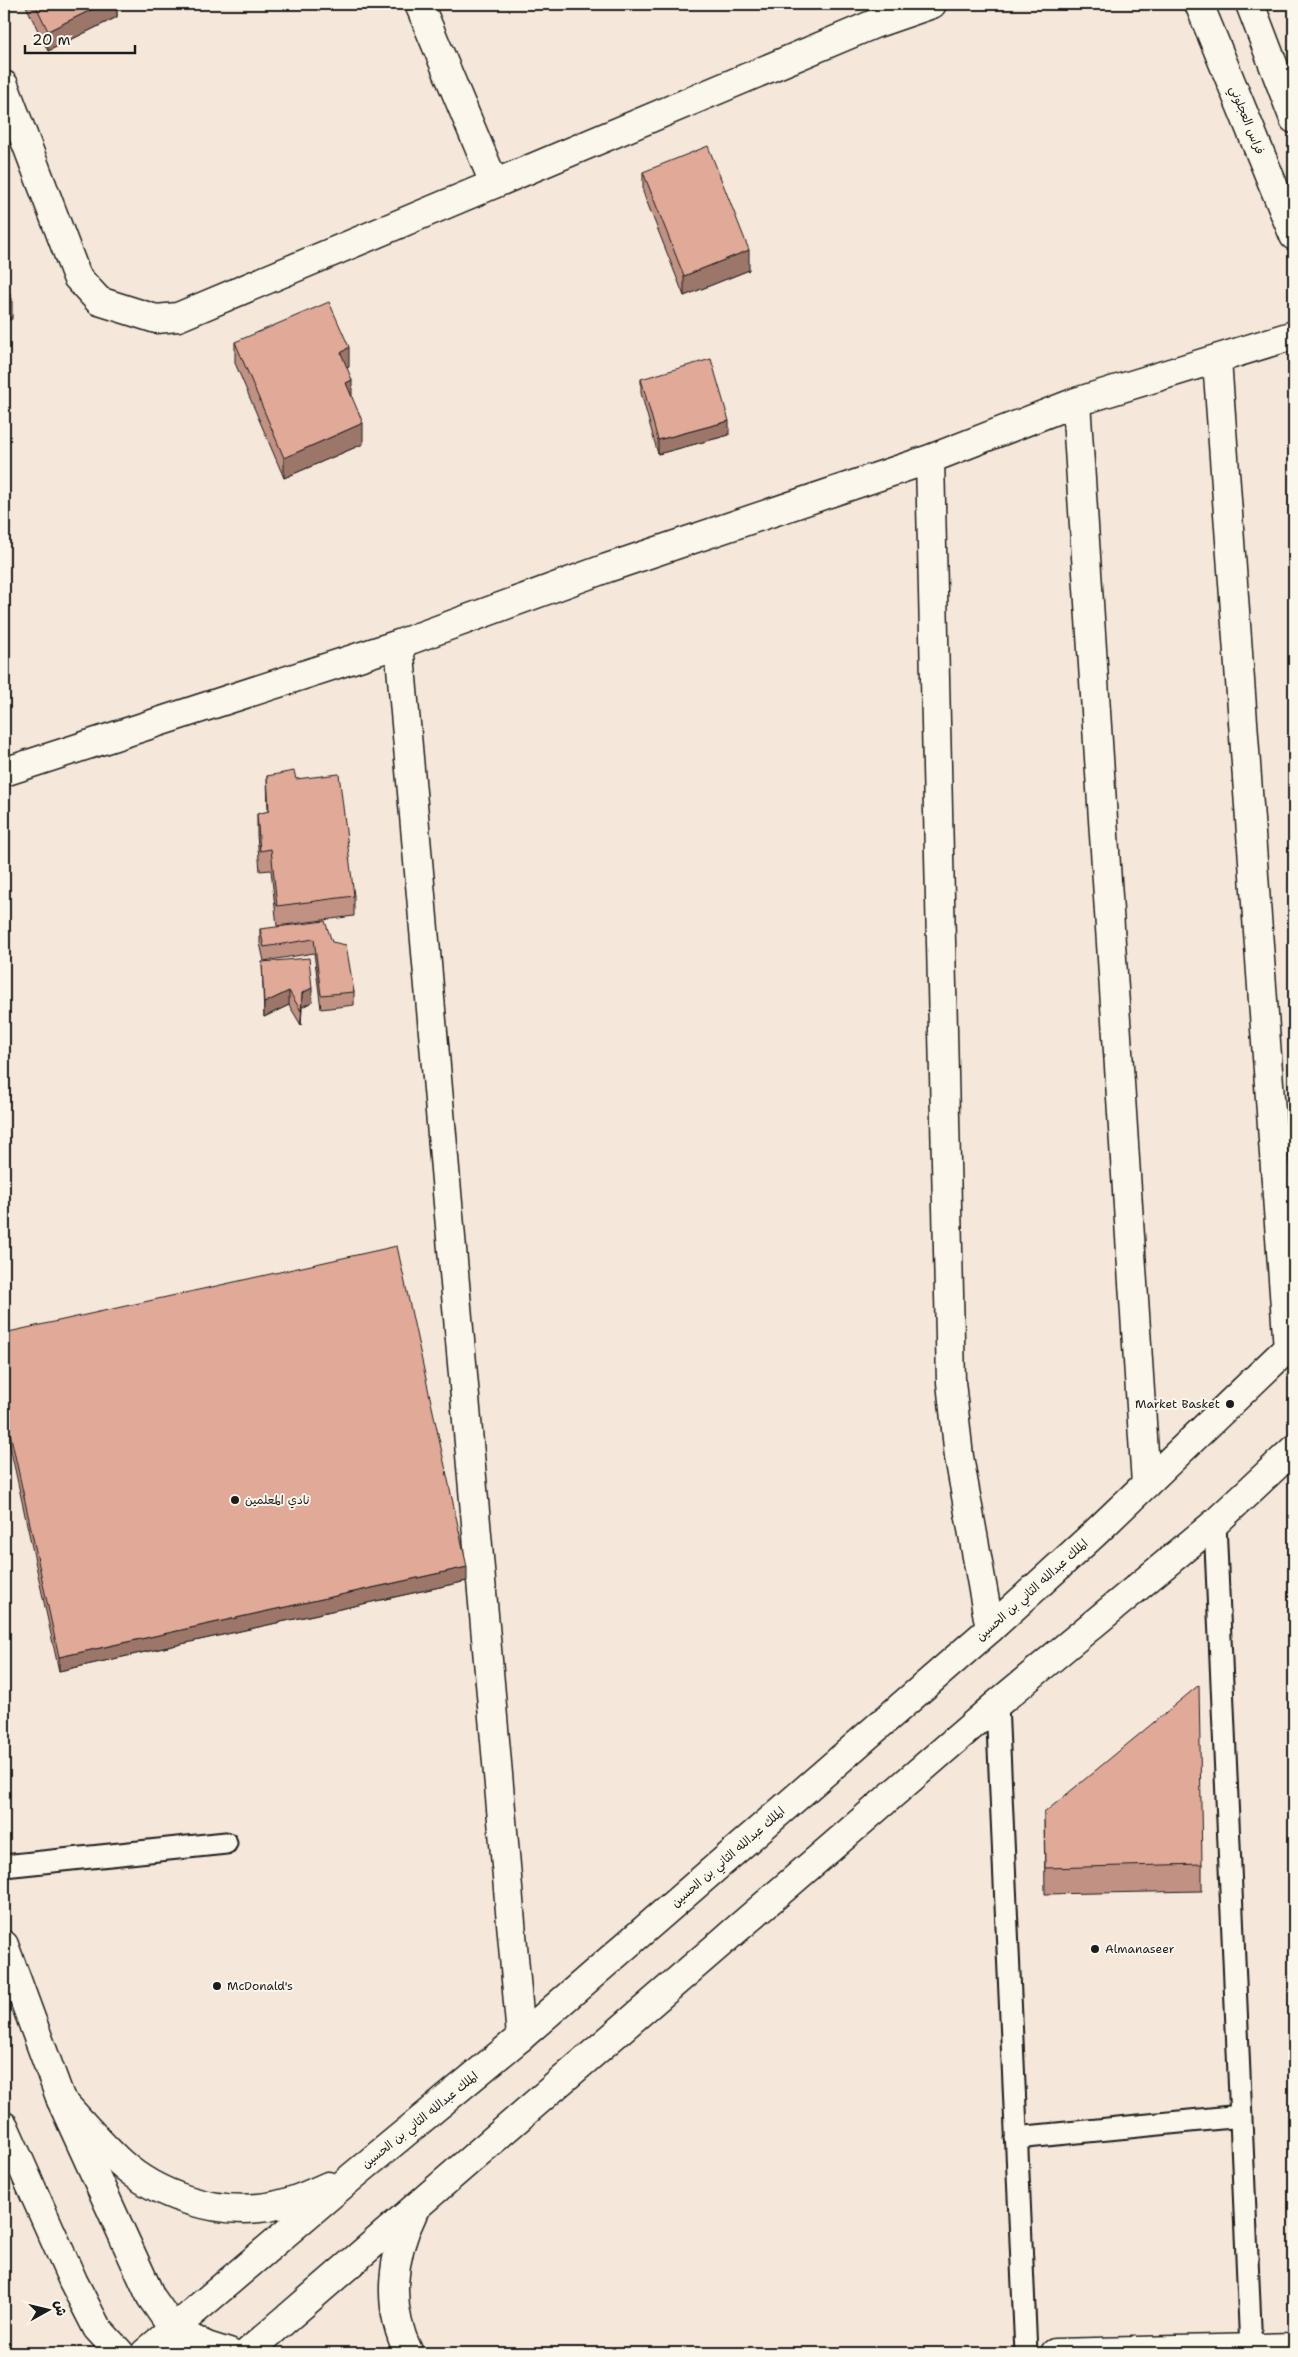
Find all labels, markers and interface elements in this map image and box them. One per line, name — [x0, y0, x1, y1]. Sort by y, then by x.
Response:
scale bar — [25, 22, 135, 54]
text: 20 m — [32, 30, 71, 50]
street label: فراس العجلوني — [1223, 84, 1268, 158]
place label: Market Basket — [1135, 1396, 1220, 1412]
marker: Market Basket — [1224, 1398, 1236, 1410]
place label: نادي المعلمين — [245, 1492, 309, 1509]
marker: نادي المعلمين — [229, 1494, 241, 1506]
street label: الملك عبدالله الثاني بن الحسين — [973, 1535, 1093, 1647]
street label: الملك عبدالله الثاني بن الحسين — [668, 1803, 790, 1913]
place label: Almanaseer — [1105, 1941, 1175, 1957]
marker: Almanaseer — [1089, 1943, 1101, 1955]
place label: McDonald's — [227, 1978, 293, 1994]
marker: McDonald's — [211, 1980, 223, 1992]
street label: الملك عبدالله الثاني بن الحسين — [359, 2068, 483, 2174]
north arrow — [22, 2284, 72, 2334]
text: ش — [51, 2299, 71, 2317]

